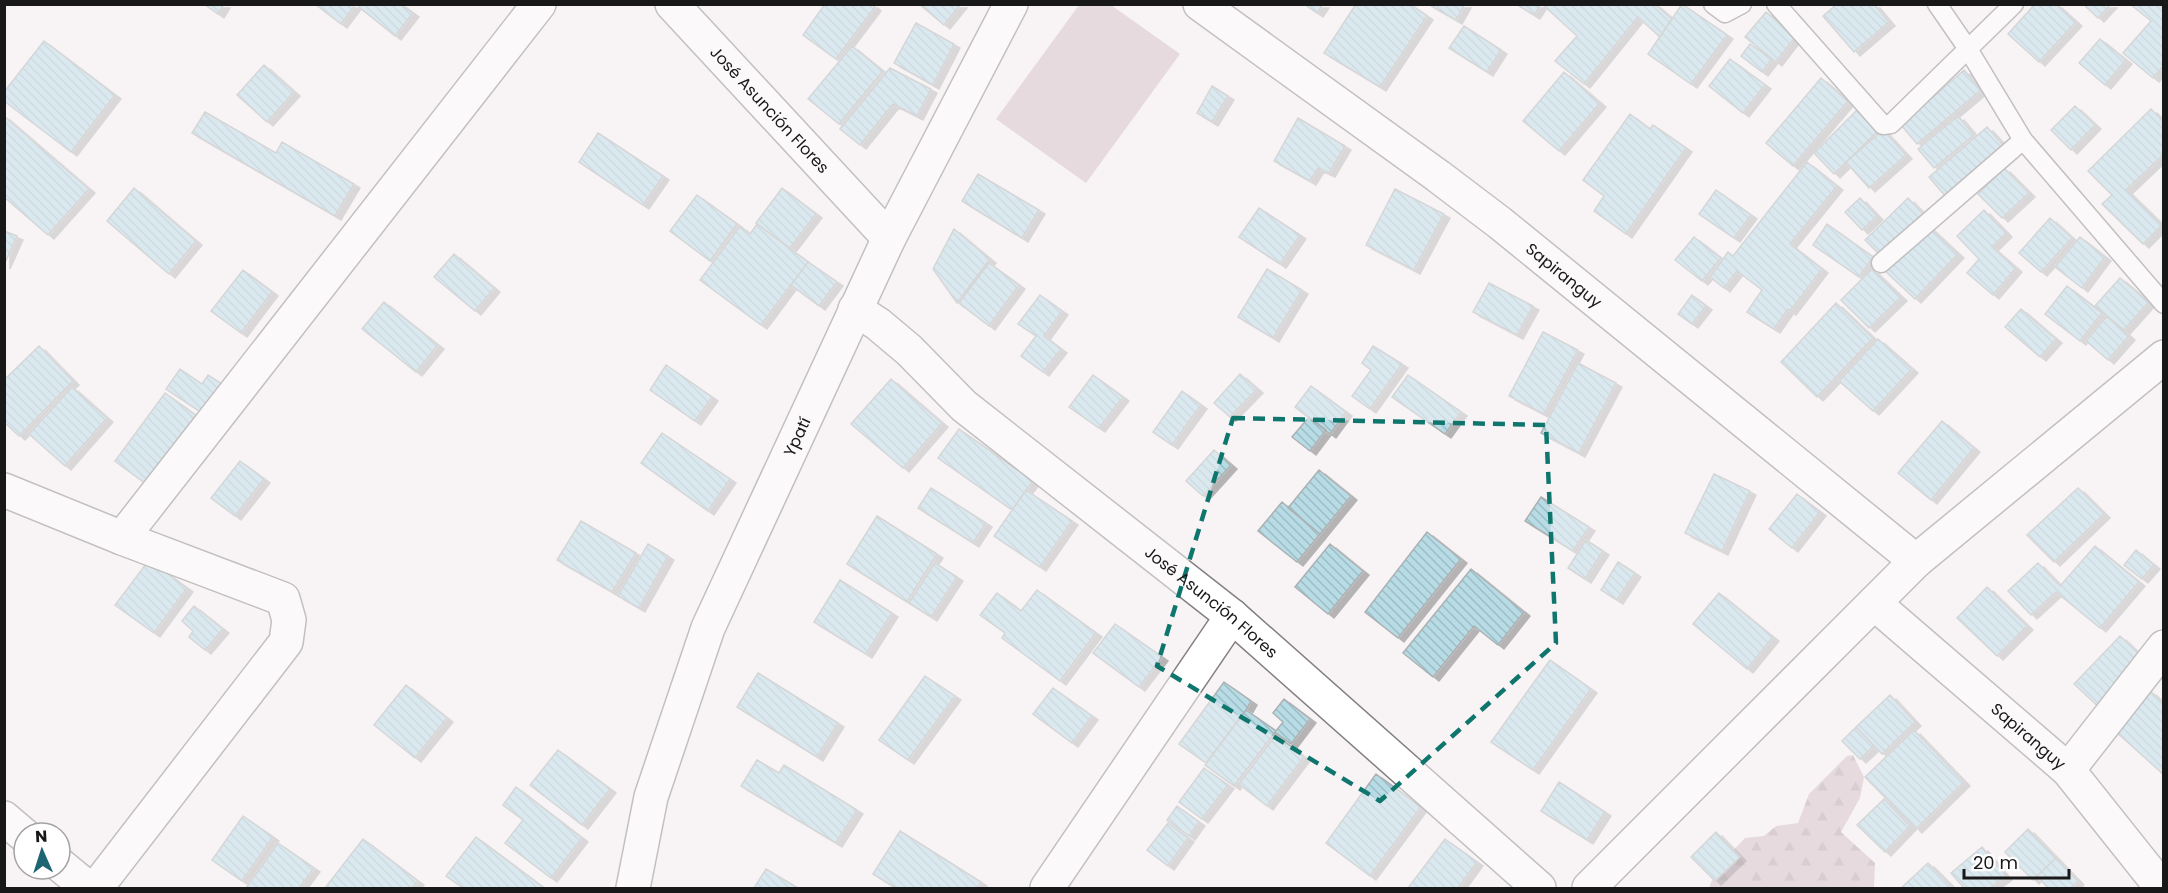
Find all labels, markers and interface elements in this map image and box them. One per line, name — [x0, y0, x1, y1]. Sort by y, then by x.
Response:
street label: José Asunción Flores — [705, 41, 834, 179]
street label: Sapiranguy — [1521, 237, 1607, 313]
street label: Ypatí — [778, 414, 816, 460]
street label: José Asunción Flores — [1140, 541, 1283, 663]
street label: Sapiranguy — [1986, 698, 2071, 775]
north arrow — [12, 821, 72, 881]
text: N — [35, 825, 48, 848]
scale bar — [1964, 842, 2069, 880]
text: 20 m — [1973, 850, 2018, 875]

